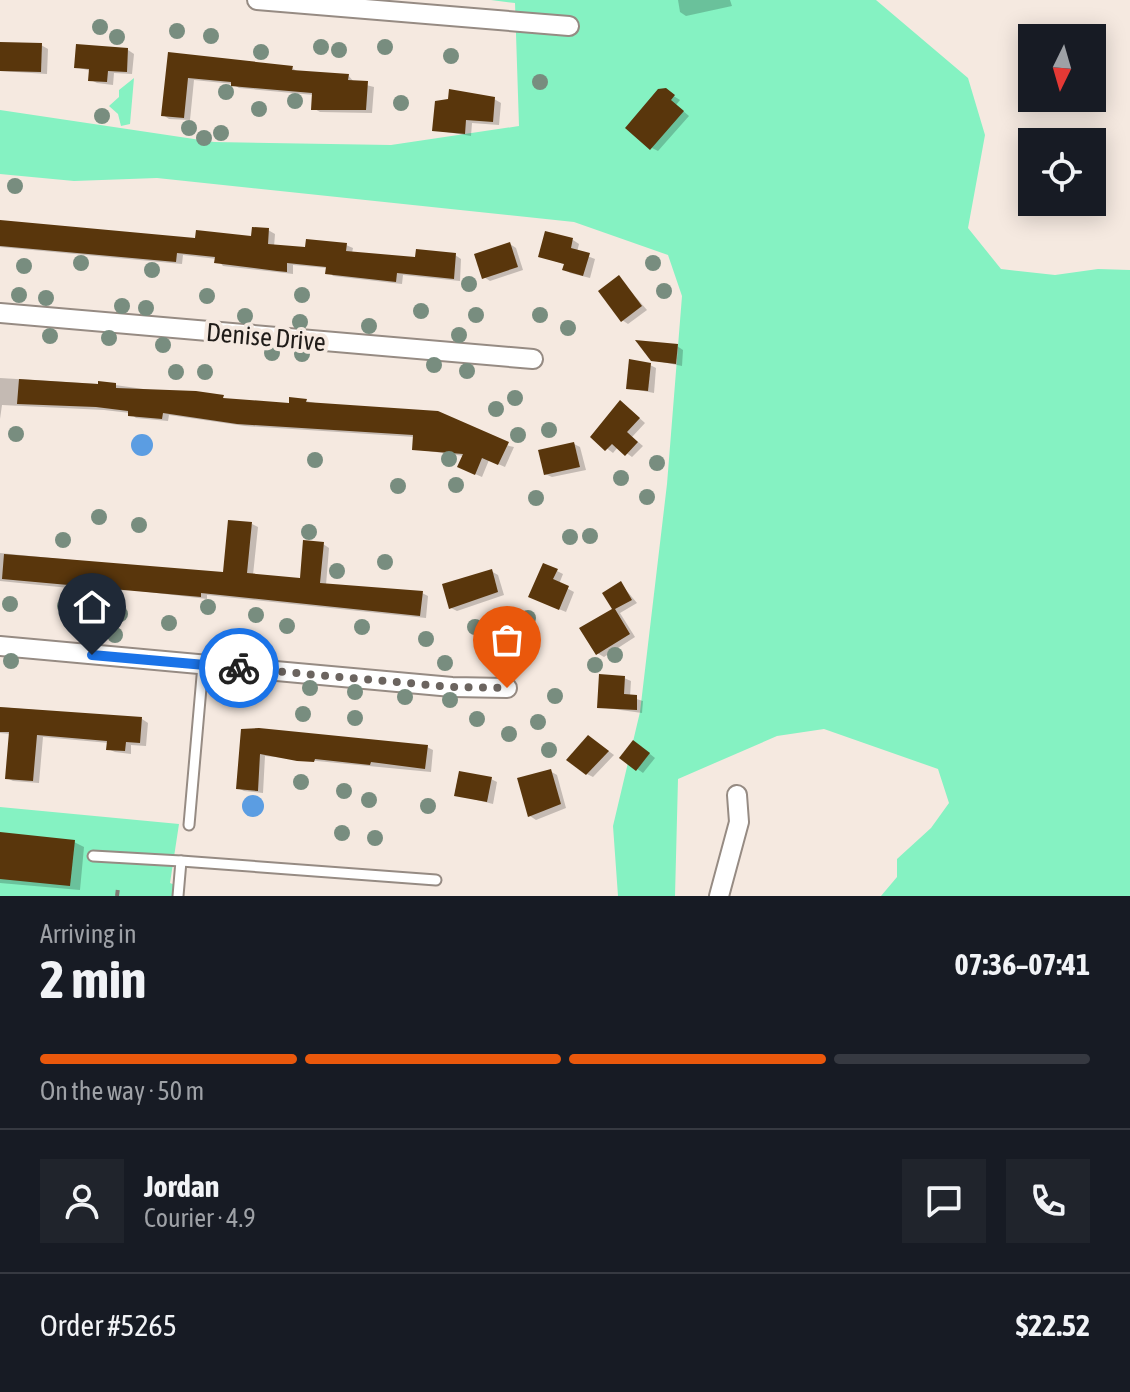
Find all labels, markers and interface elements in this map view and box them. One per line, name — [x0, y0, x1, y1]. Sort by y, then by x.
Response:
north arrow — [1018, 24, 1106, 112]
map controls — [1018, 24, 1106, 216]
button: locate — [1018, 128, 1106, 216]
street label: Denise Drive — [205, 317, 327, 357]
pin — [58, 573, 126, 655]
icon: home — [70, 585, 114, 629]
pin — [473, 606, 541, 688]
icon: bag — [485, 618, 529, 662]
courier — [199, 628, 279, 708]
icon: bike — [217, 646, 261, 690]
text: Arriving in — [40, 919, 137, 949]
text: 07:36–07:41 — [955, 947, 1090, 981]
text: 2 min — [40, 949, 146, 1009]
text: On the way · 50 m — [40, 1076, 204, 1106]
button: person — [40, 1159, 124, 1243]
button: chat — [902, 1159, 986, 1243]
button: phone — [1006, 1159, 1090, 1243]
text: Jordan — [144, 1169, 219, 1203]
text: Courier · 4.9 — [144, 1203, 255, 1233]
text: Order #5265 — [40, 1308, 177, 1342]
text: $22.52 — [1016, 1308, 1090, 1342]

